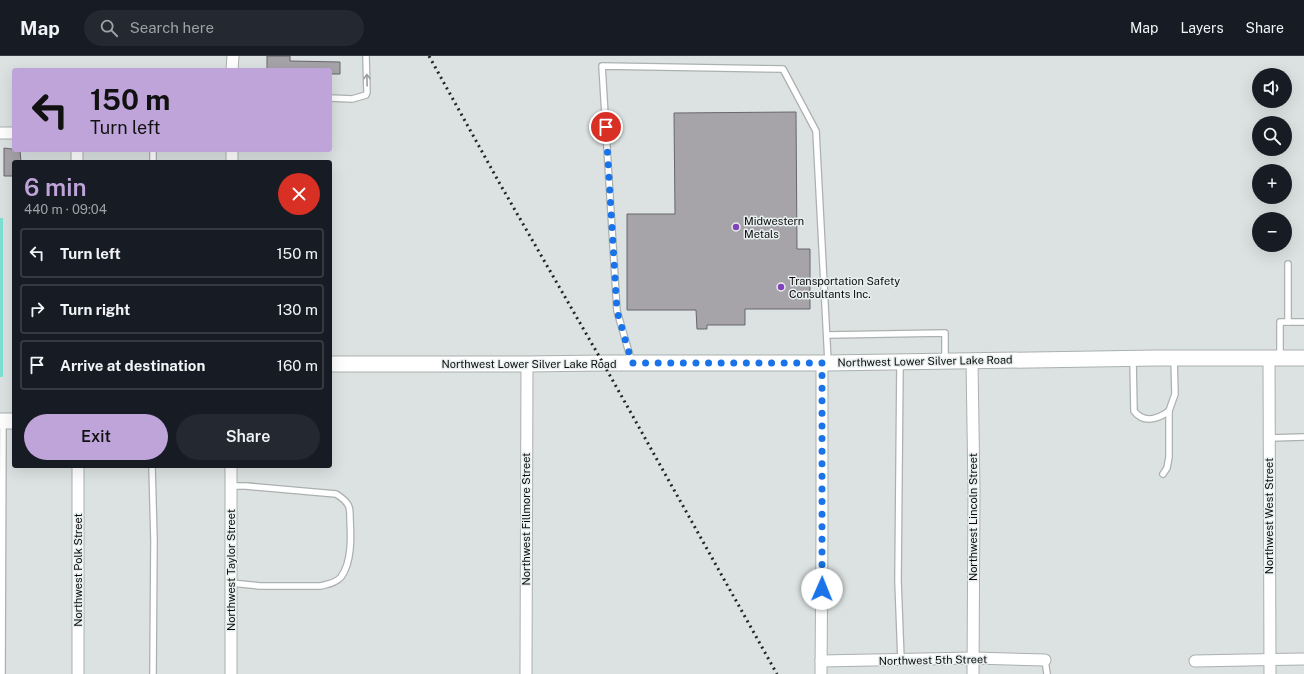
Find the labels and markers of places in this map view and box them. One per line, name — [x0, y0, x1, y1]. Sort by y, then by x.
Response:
pin — [589, 110, 623, 144]
place label: Midwestern Metals — [744, 215, 804, 240]
marker: Midwestern Metals — [731, 222, 741, 232]
place label: Transportation Safety Consultants Inc. — [789, 275, 900, 300]
marker: Transportation Safety Consultants Inc. — [776, 282, 786, 292]

